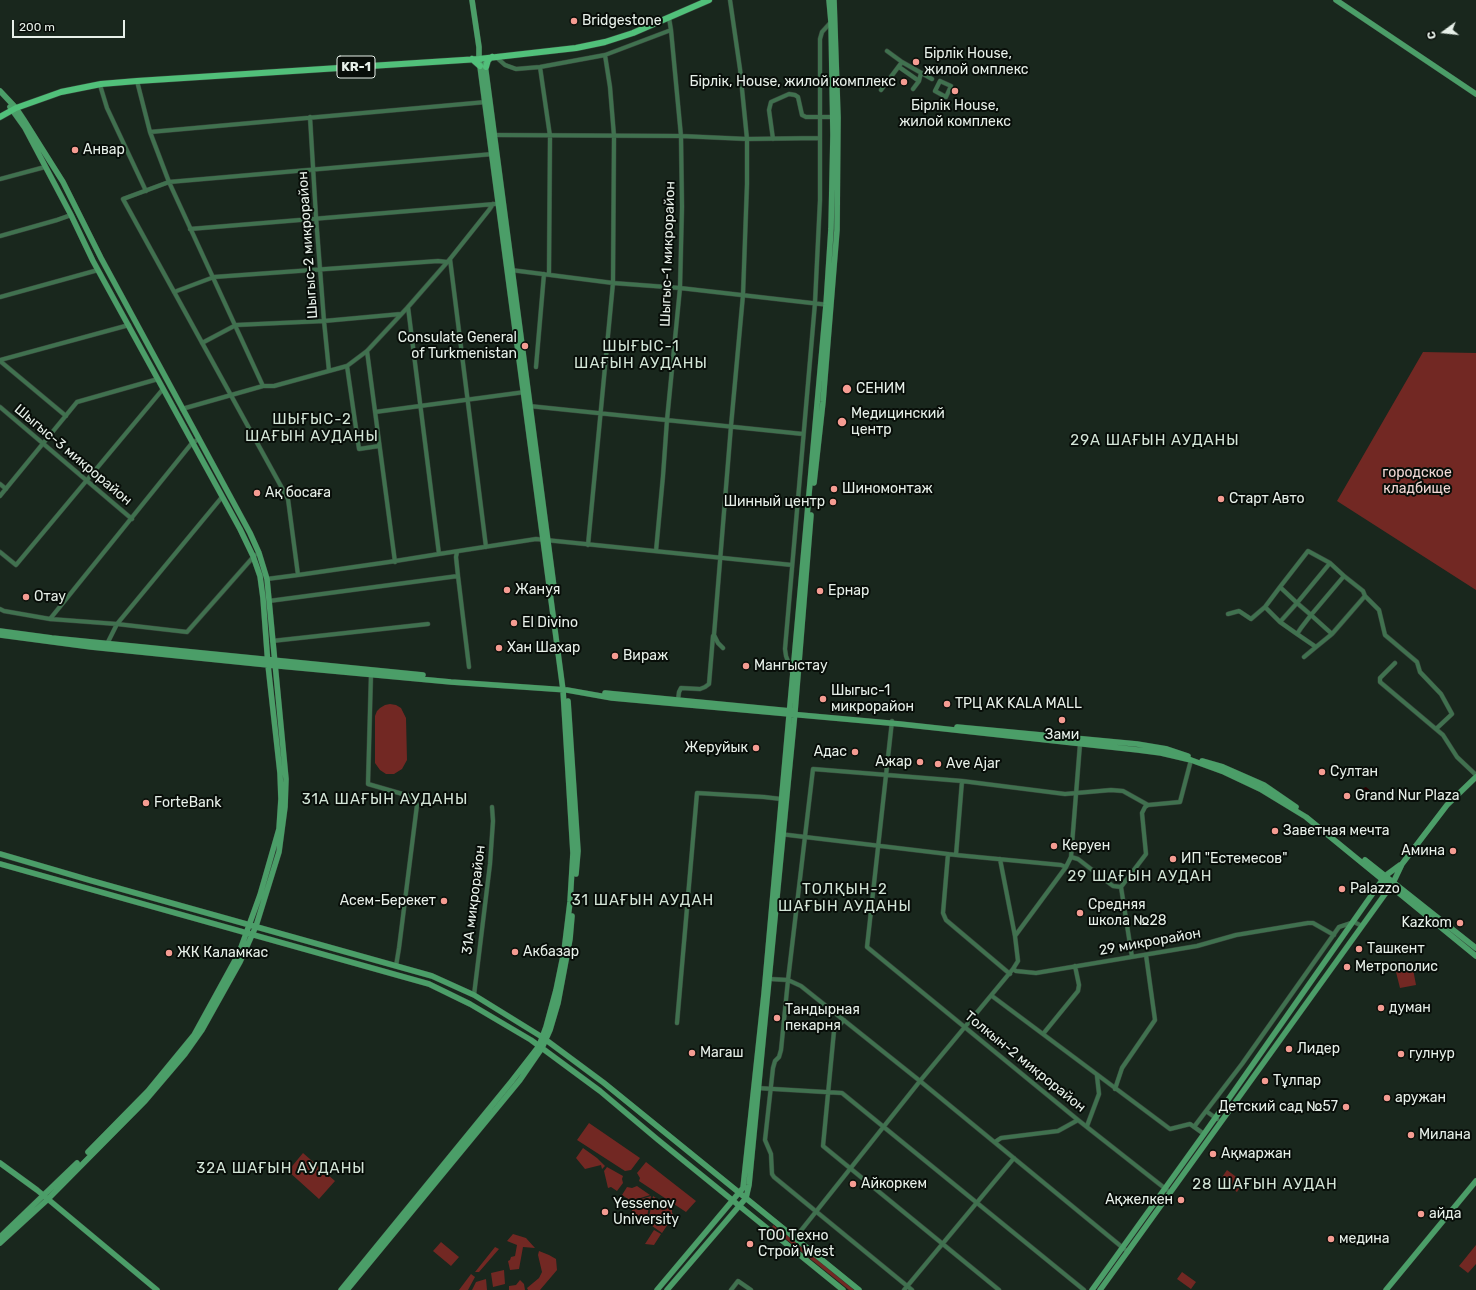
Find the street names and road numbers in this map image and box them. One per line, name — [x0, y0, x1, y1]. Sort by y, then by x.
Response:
road number: KR-1 — [337, 56, 375, 78]
street label: Шыгыс-2 микрорайон — [294, 171, 322, 319]
street label: Шыгыс-1 микрорайон — [657, 181, 679, 327]
street label: Шыгыс-3 микрорайон — [11, 401, 135, 509]
street label: 31А микрорайон — [459, 844, 489, 956]
street label: 29 микрорайон — [1098, 925, 1202, 959]
street label: Толкын-2 микрорайон — [961, 1008, 1089, 1116]

